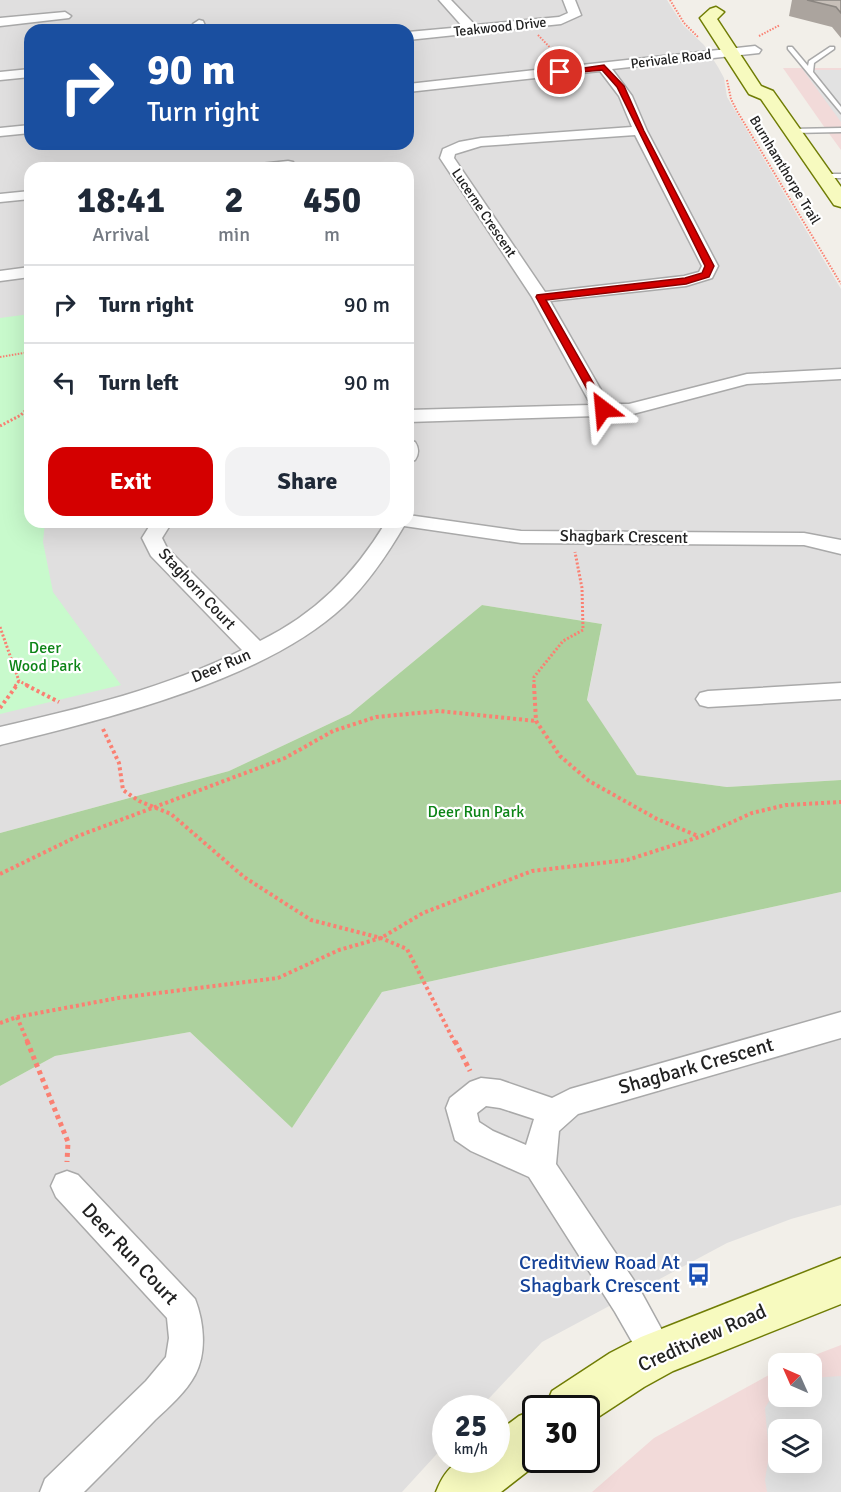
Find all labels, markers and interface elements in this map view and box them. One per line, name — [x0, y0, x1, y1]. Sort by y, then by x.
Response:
street label: Teakwood Drive — [453, 14, 547, 40]
text: 90 m — [147, 45, 236, 96]
pin — [534, 46, 585, 97]
street label: Perivale Road — [630, 46, 712, 72]
icon: right — [48, 48, 126, 126]
icon: arrive — [543, 55, 576, 88]
text: Turn right — [147, 96, 260, 129]
street label: Burnhamthorpe Trail — [746, 113, 824, 227]
street label: Lucerne Crescent — [448, 165, 520, 261]
text: 18:41 — [77, 178, 165, 223]
text: 2 — [224, 178, 244, 223]
text: 450 — [303, 178, 361, 223]
text: Arrival — [92, 222, 150, 247]
text: min — [218, 222, 250, 247]
text: m — [324, 222, 340, 247]
icon: right — [48, 288, 81, 321]
text: Turn right — [99, 291, 194, 318]
text: 90 m — [344, 291, 390, 318]
icon: left — [48, 366, 81, 399]
text: Turn left — [99, 369, 179, 396]
text: 90 m — [344, 369, 390, 396]
position arrow — [571, 377, 635, 441]
button: Exit — [48, 447, 213, 516]
button: Share — [225, 447, 390, 516]
street label: Shagbark Crescent — [560, 526, 689, 548]
street label: Staghorn Court — [154, 544, 240, 634]
park label: Deer Wood Park — [9, 638, 81, 676]
street label: Deer Run — [188, 645, 254, 687]
park label: Deer Run Park — [428, 802, 524, 822]
street label: Shagbark Crescent — [616, 1032, 776, 1100]
street label: Deer Run Court — [76, 1198, 184, 1310]
place label: Creditview Road At Shagbark Crescent — [519, 1250, 680, 1298]
bus stop icon: Creditview Road At Shagbark Crescent — [685, 1261, 711, 1287]
street label: Creditview Road — [634, 1299, 770, 1377]
north arrow — [768, 1353, 822, 1407]
map controls — [768, 1353, 822, 1473]
speed limit sign: 30 — [522, 1395, 600, 1473]
text: 25 — [455, 1408, 487, 1445]
button: layers — [768, 1419, 822, 1473]
text: km/h — [454, 1440, 488, 1458]

